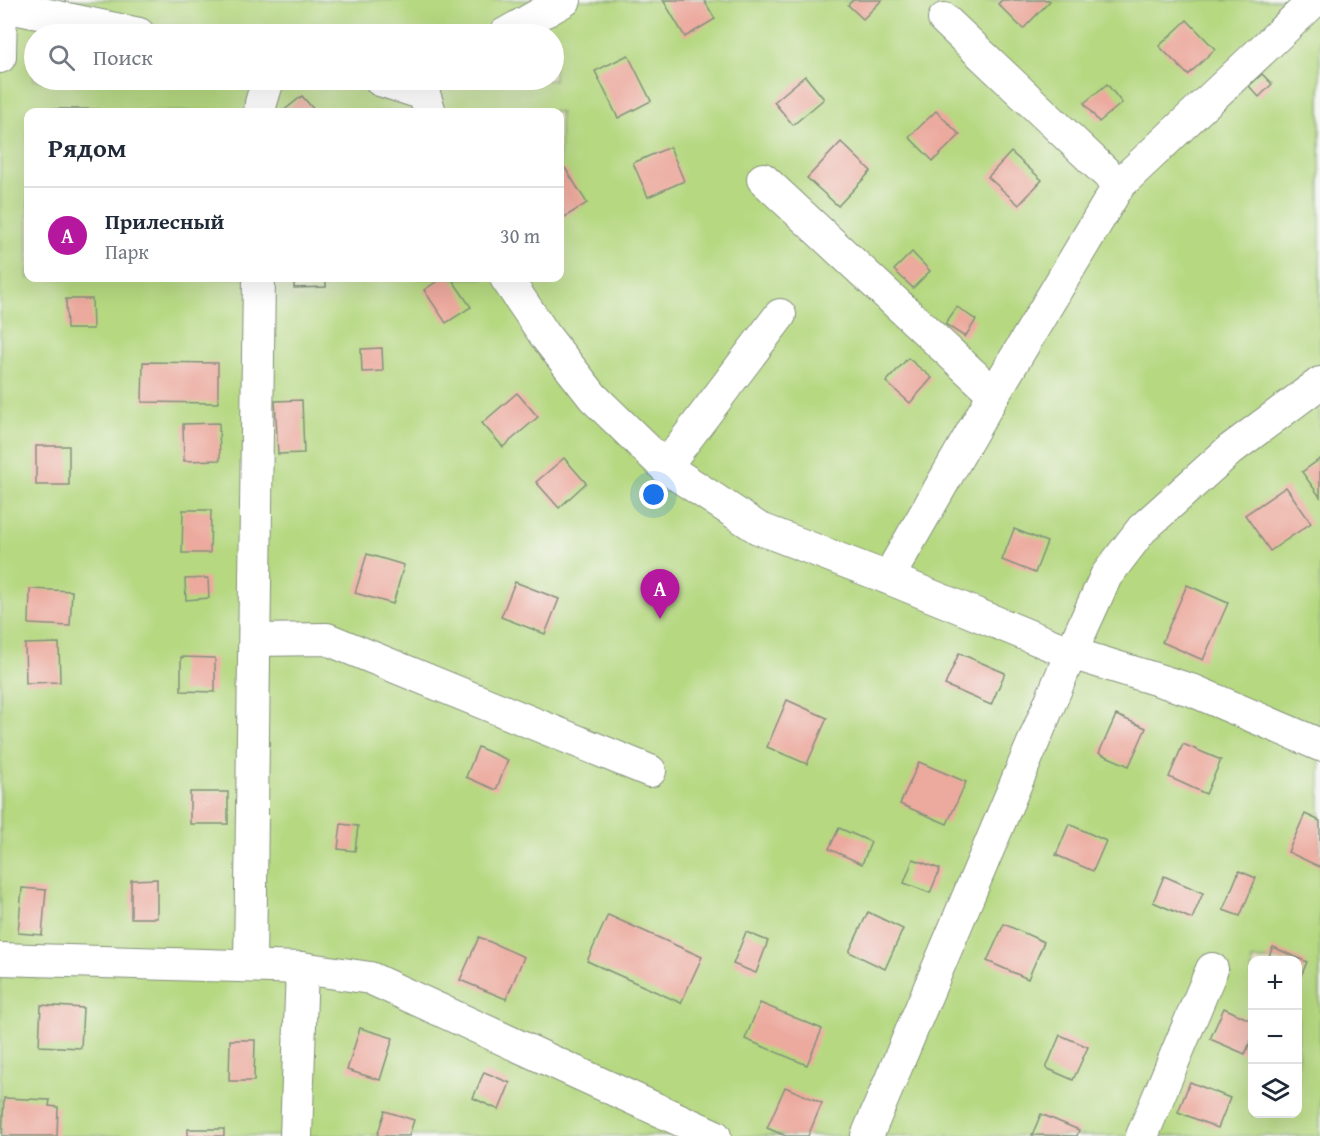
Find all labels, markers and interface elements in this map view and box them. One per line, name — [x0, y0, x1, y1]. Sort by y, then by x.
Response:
search box — [24, 24, 564, 90]
icon: search — [45, 41, 78, 74]
text: Поиск — [93, 41, 153, 73]
text: Рядом — [48, 128, 126, 167]
text: Прилесный — [105, 205, 224, 237]
text: A — [61, 221, 74, 250]
text: 30 m — [500, 221, 540, 250]
text: Парк — [105, 237, 149, 266]
your location — [639, 480, 668, 509]
pin: A — [640, 570, 680, 619]
map controls — [1248, 956, 1302, 1118]
button: + — [1248, 956, 1302, 1010]
button: − — [1248, 1010, 1302, 1064]
button: layers — [1248, 1064, 1302, 1118]

